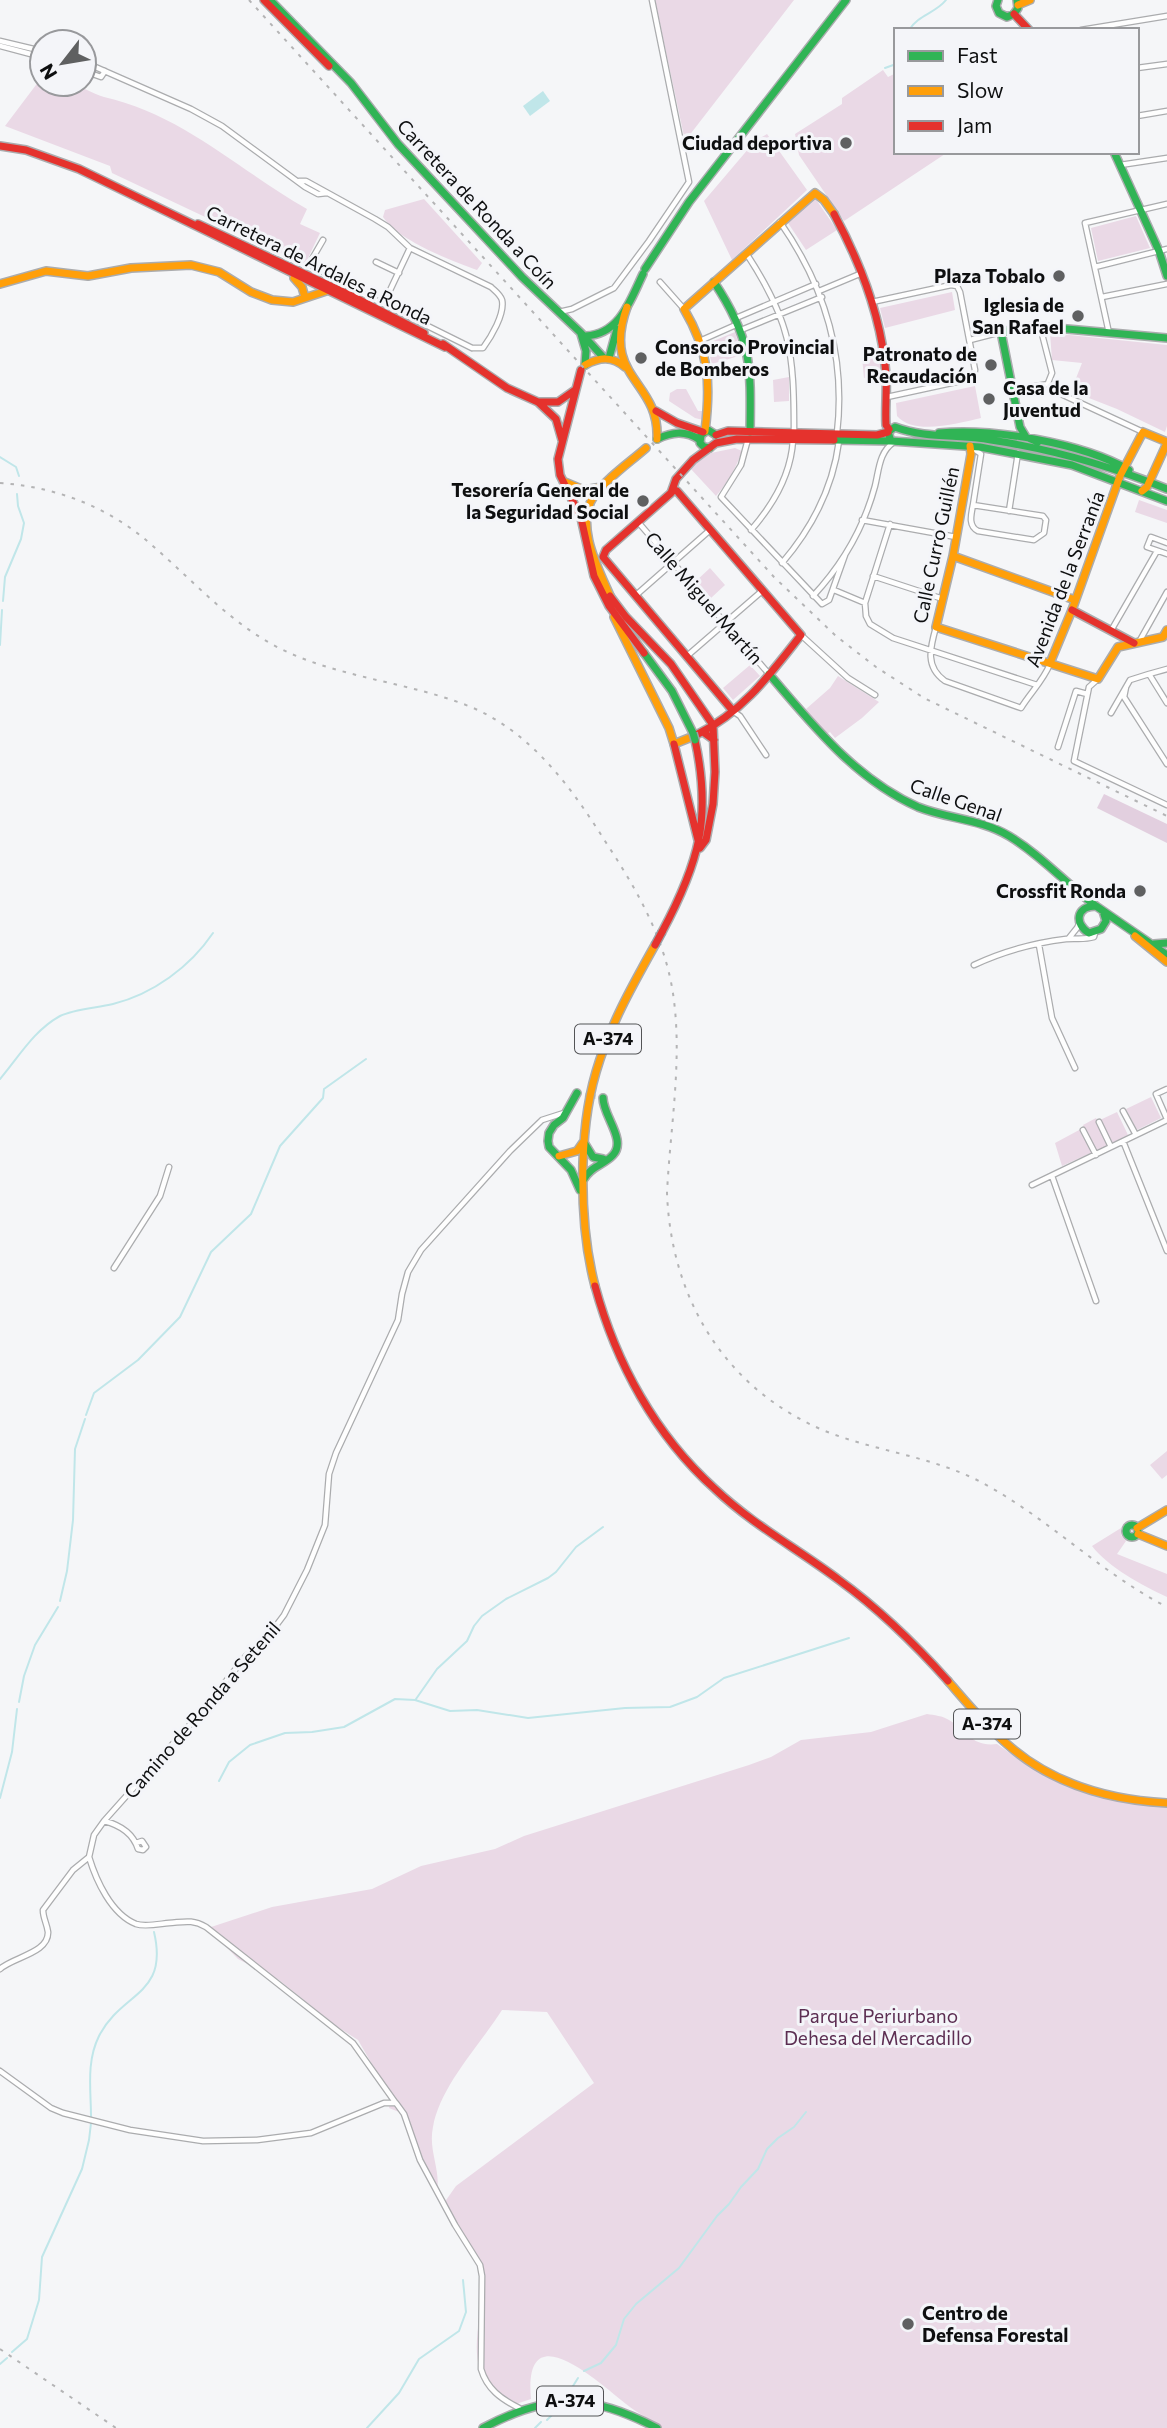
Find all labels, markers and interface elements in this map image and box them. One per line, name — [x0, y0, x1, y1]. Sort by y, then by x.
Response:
north arrow — [28, 28, 98, 98]
legend — [894, 28, 1139, 154]
text: Fast — [957, 42, 998, 67]
text: N — [34, 60, 62, 84]
text: Slow — [957, 77, 1004, 102]
text: Jam — [957, 112, 992, 137]
street label: Carretera de Ronda a Coín — [393, 114, 562, 293]
place label: Ciudad deportiva — [682, 131, 832, 154]
marker: Ciudad deportiva — [838, 135, 854, 151]
street label: Carretera de Ardales a Ronda — [203, 200, 436, 329]
place label: Plaza Tobalo — [934, 264, 1045, 287]
marker: Plaza Tobalo — [1051, 268, 1067, 284]
place label: Iglesia de San Rafael — [972, 293, 1064, 338]
marker: Iglesia de San Rafael — [1070, 308, 1086, 324]
place label: Consorcio Provincial de Bomberos — [655, 335, 835, 380]
place label: Patronato de Recaudación — [863, 342, 977, 387]
marker: Consorcio Provincial de Bomberos — [633, 350, 649, 366]
marker: Patronato de Recaudación — [983, 357, 999, 373]
place label: Casa de la Juventud — [1003, 376, 1088, 421]
marker: Casa de la Juventud — [981, 391, 997, 407]
street label: Calle Curro Guillén — [908, 464, 963, 625]
place label: Tesorería General de la Seguridad Social — [451, 478, 629, 523]
street label: Avenida de la Serranía — [1020, 487, 1109, 670]
marker: Tesorería General de la Seguridad Social — [635, 493, 651, 509]
street label: Calle Miguel Martín — [641, 527, 768, 669]
street label: Calle Genal — [907, 773, 1005, 826]
place label: Crossfit Ronda — [996, 879, 1126, 902]
marker: Crossfit Ronda — [1132, 883, 1148, 899]
road number: A-374 — [575, 1024, 641, 1054]
street label: Camino de Ronda a Setenil — [119, 1617, 285, 1803]
road number: A-374 — [954, 1709, 1020, 1738]
park label: Parque Periurbano Dehesa del Mercadillo — [784, 2004, 972, 2049]
place label: Centro de Defensa Forestal — [922, 2301, 1068, 2346]
marker: Centro de Defensa Forestal — [900, 2316, 916, 2332]
road number: A-374 — [537, 2386, 603, 2416]

